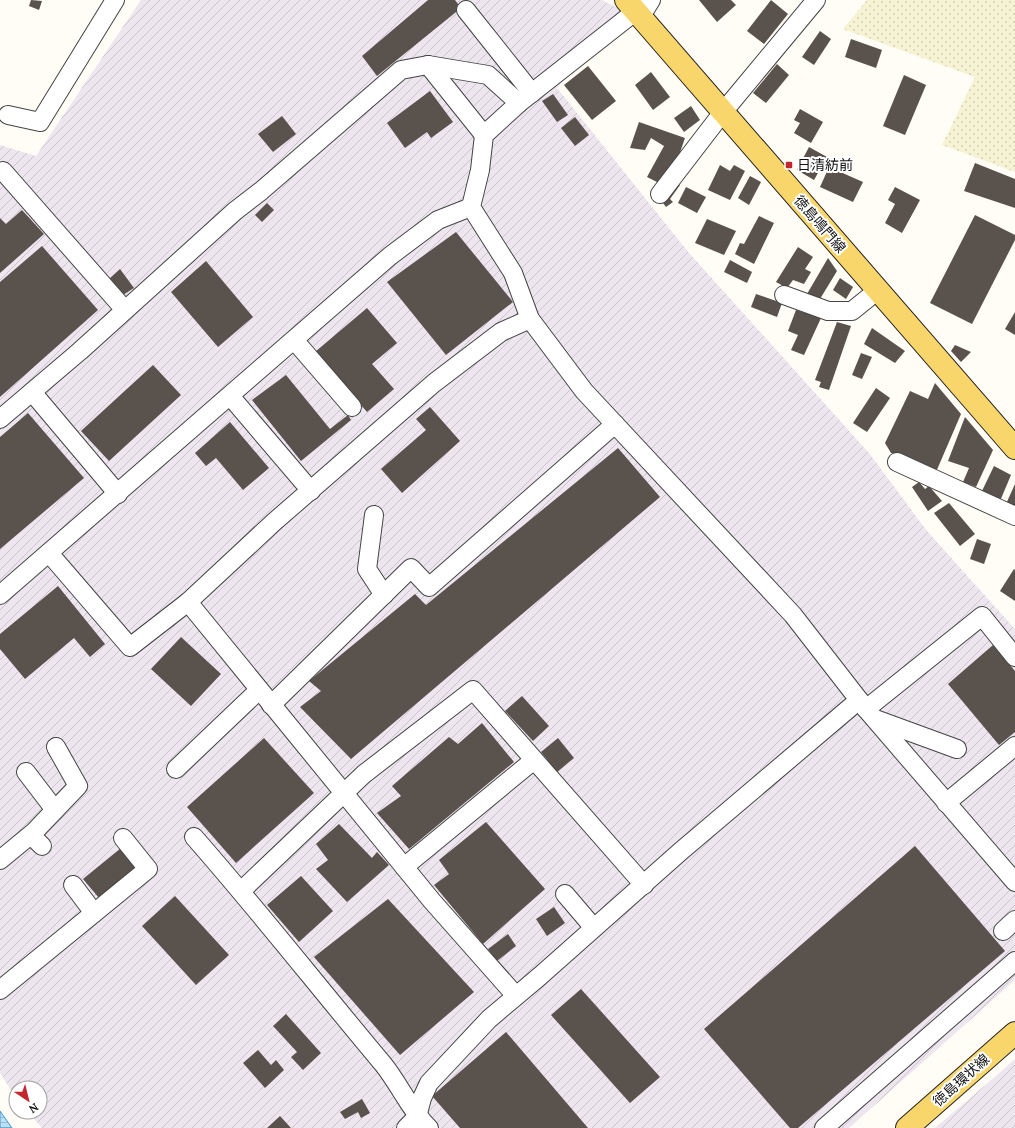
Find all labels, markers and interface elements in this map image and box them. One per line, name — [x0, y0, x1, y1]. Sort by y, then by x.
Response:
place label: 日清紡前 — [797, 156, 853, 174]
marker: 日清紡前 — [784, 160, 794, 170]
street label: 徳島鳴門線 — [790, 192, 850, 256]
street label: 徳島環状線 — [929, 1050, 993, 1110]
north arrow — [8, 1080, 48, 1120]
text: N — [26, 1100, 41, 1117]

